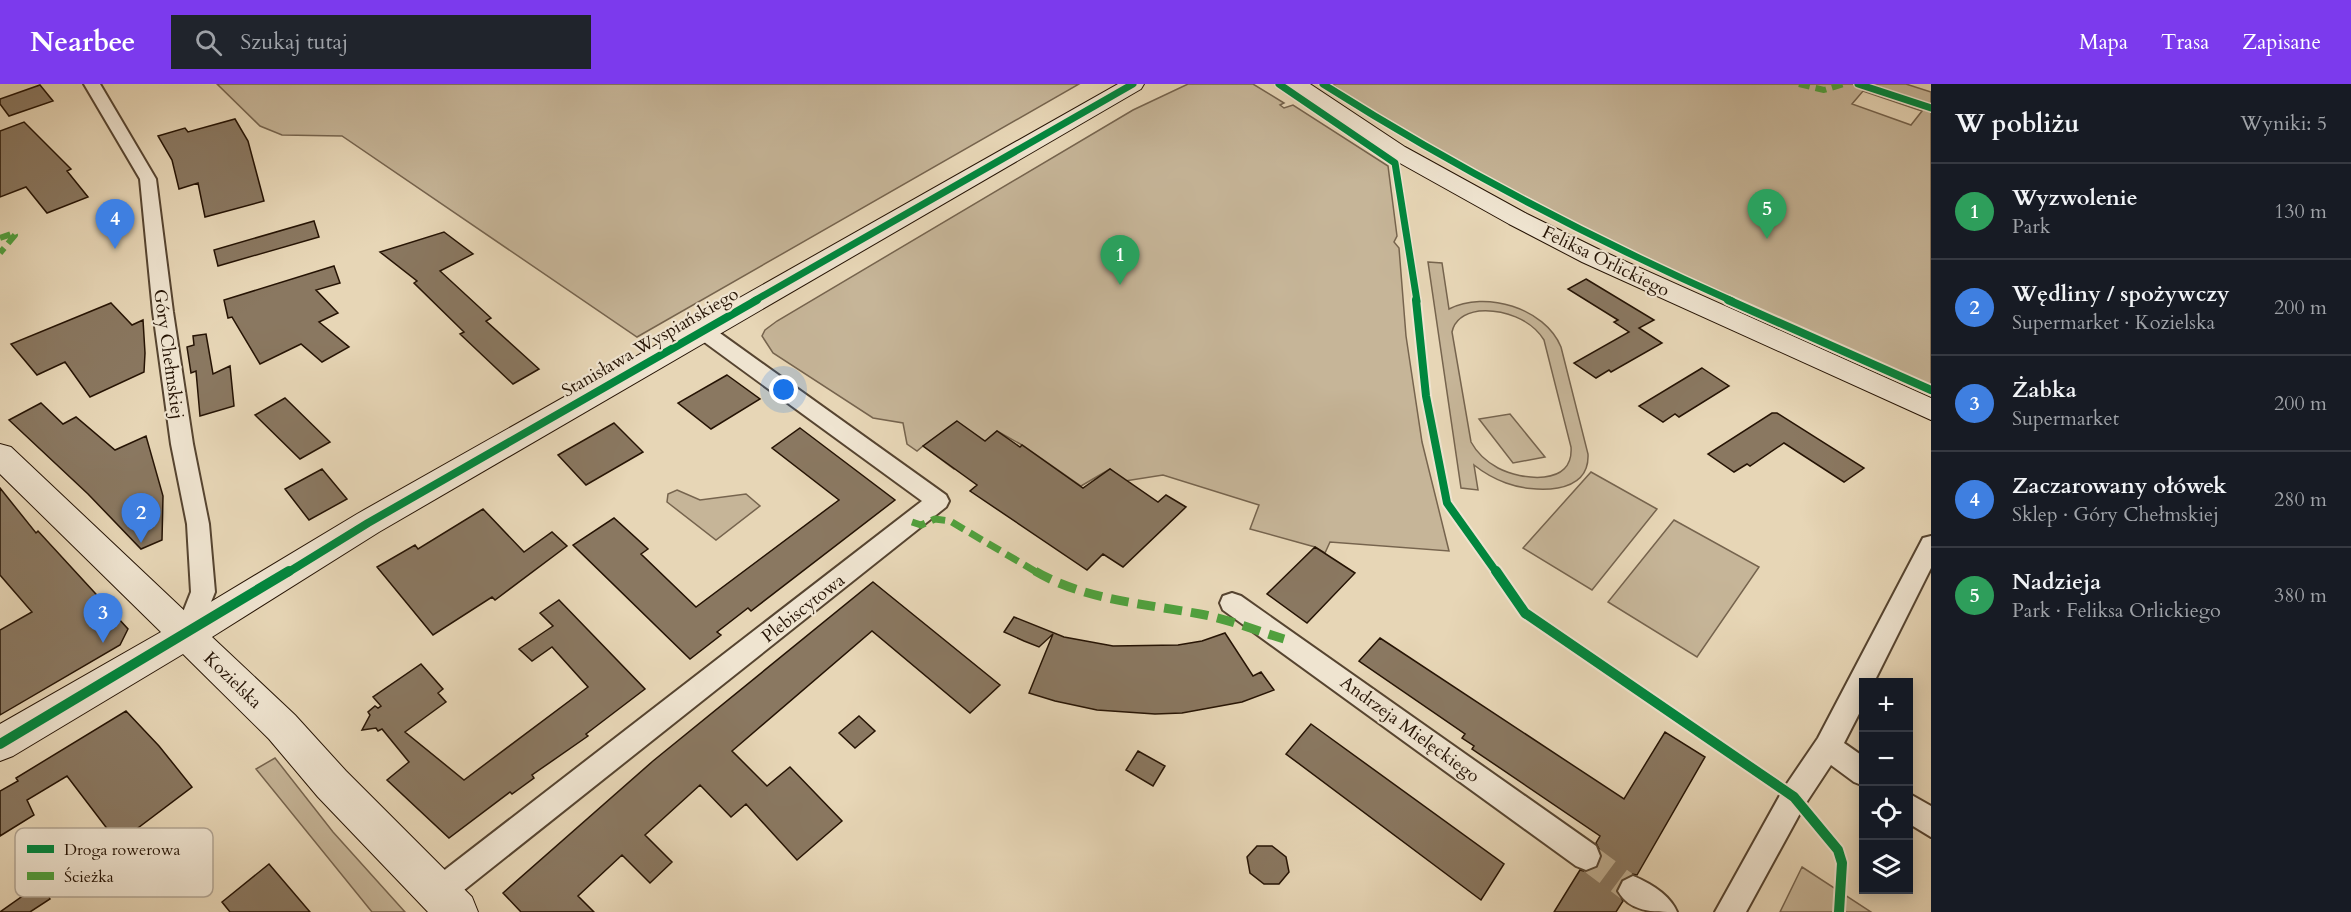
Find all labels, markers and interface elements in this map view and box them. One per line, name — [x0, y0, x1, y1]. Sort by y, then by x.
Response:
search box — [171, 15, 591, 69]
text: Nearbee — [30, 23, 135, 61]
icon: search — [192, 26, 225, 59]
text: Szukaj tutaj — [240, 27, 348, 57]
text: Mapa — [2079, 28, 2128, 57]
text: Trasa — [2161, 28, 2209, 57]
text: Zapisane — [2242, 28, 2321, 57]
text: W pobliżu — [1955, 106, 2080, 141]
text: Wyniki: 5 — [2240, 110, 2327, 137]
text: Wyzwolenie — [2012, 183, 2138, 213]
pin: 5 — [1748, 190, 1786, 239]
text: 1 — [1969, 198, 1980, 225]
text: 130 m — [2274, 198, 2327, 225]
pin: 4 — [96, 200, 134, 249]
text: Park — [2012, 213, 2050, 240]
street label: Feliksa Orlickiego — [1538, 220, 1674, 303]
pin: 1 — [1100, 236, 1140, 285]
text: Wędliny / spożywczy — [2012, 279, 2230, 309]
street label: Stanisława Wyspiańskiego — [557, 281, 744, 403]
street label: Góry Chełmskiej — [147, 288, 190, 421]
text: 2 — [1969, 294, 1980, 321]
text: 200 m — [2274, 294, 2327, 321]
text: Supermarket · Kozielska — [2012, 309, 2215, 336]
your location — [769, 375, 798, 404]
text: Żabka — [2012, 375, 2077, 405]
text: 3 — [1969, 390, 1980, 417]
text: 200 m — [2274, 390, 2327, 417]
text: Supermarket — [2012, 405, 2119, 432]
text: Zaczarowany ołówek — [2012, 471, 2227, 501]
text: 4 — [1969, 486, 1980, 513]
text: 280 m — [2274, 486, 2327, 513]
pin: 2 — [122, 494, 160, 543]
text: Sklep · Góry Chełmskiej — [2012, 501, 2219, 528]
text: Nadzieja — [2012, 567, 2101, 597]
street label: Plebiscytowa — [756, 568, 850, 649]
text: 5 — [1969, 582, 1980, 609]
text: 380 m — [2274, 582, 2327, 609]
pin: 3 — [84, 594, 122, 643]
text: Park · Feliksa Orlickiego — [2012, 597, 2221, 624]
street label: Kozielska — [198, 646, 268, 715]
street label: Andrzeja Mielęckiego — [1335, 670, 1485, 789]
map controls — [1859, 678, 1913, 894]
button: + — [1859, 678, 1913, 732]
button: − — [1859, 732, 1913, 786]
button: locate — [1859, 786, 1913, 840]
legend — [15, 828, 213, 897]
text: Droga rowerowa — [64, 839, 181, 861]
button: layers — [1859, 840, 1913, 894]
text: Ścieżka — [64, 866, 114, 888]

